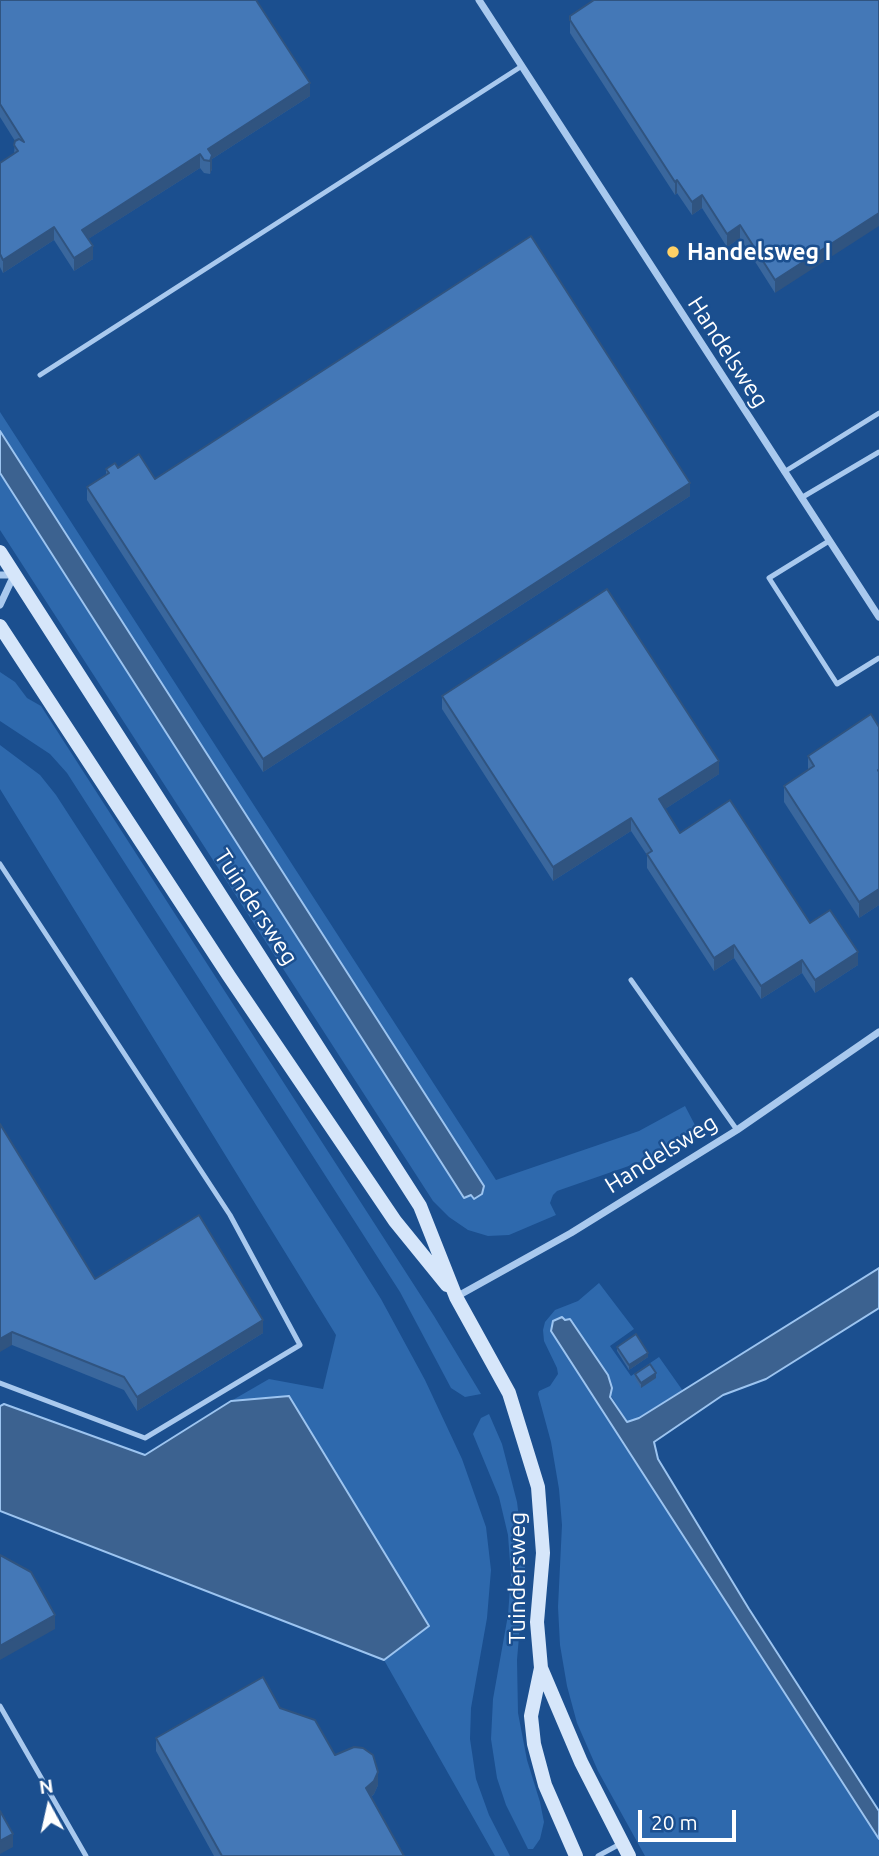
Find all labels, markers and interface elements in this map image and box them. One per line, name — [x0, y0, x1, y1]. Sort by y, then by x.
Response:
place label: Handelsweg I — [687, 238, 831, 266]
marker: Handelsweg I — [665, 244, 681, 260]
street label: Handelsweg — [682, 291, 774, 413]
street label: Tuindersweg — [208, 844, 304, 970]
street label: Handelsweg — [600, 1109, 722, 1199]
street label: Tuindersweg — [503, 1512, 531, 1644]
north arrow — [14, 1772, 84, 1842]
text: N — [38, 1774, 55, 1798]
scale bar — [641, 1797, 739, 1841]
text: 20 m — [651, 1810, 698, 1834]

